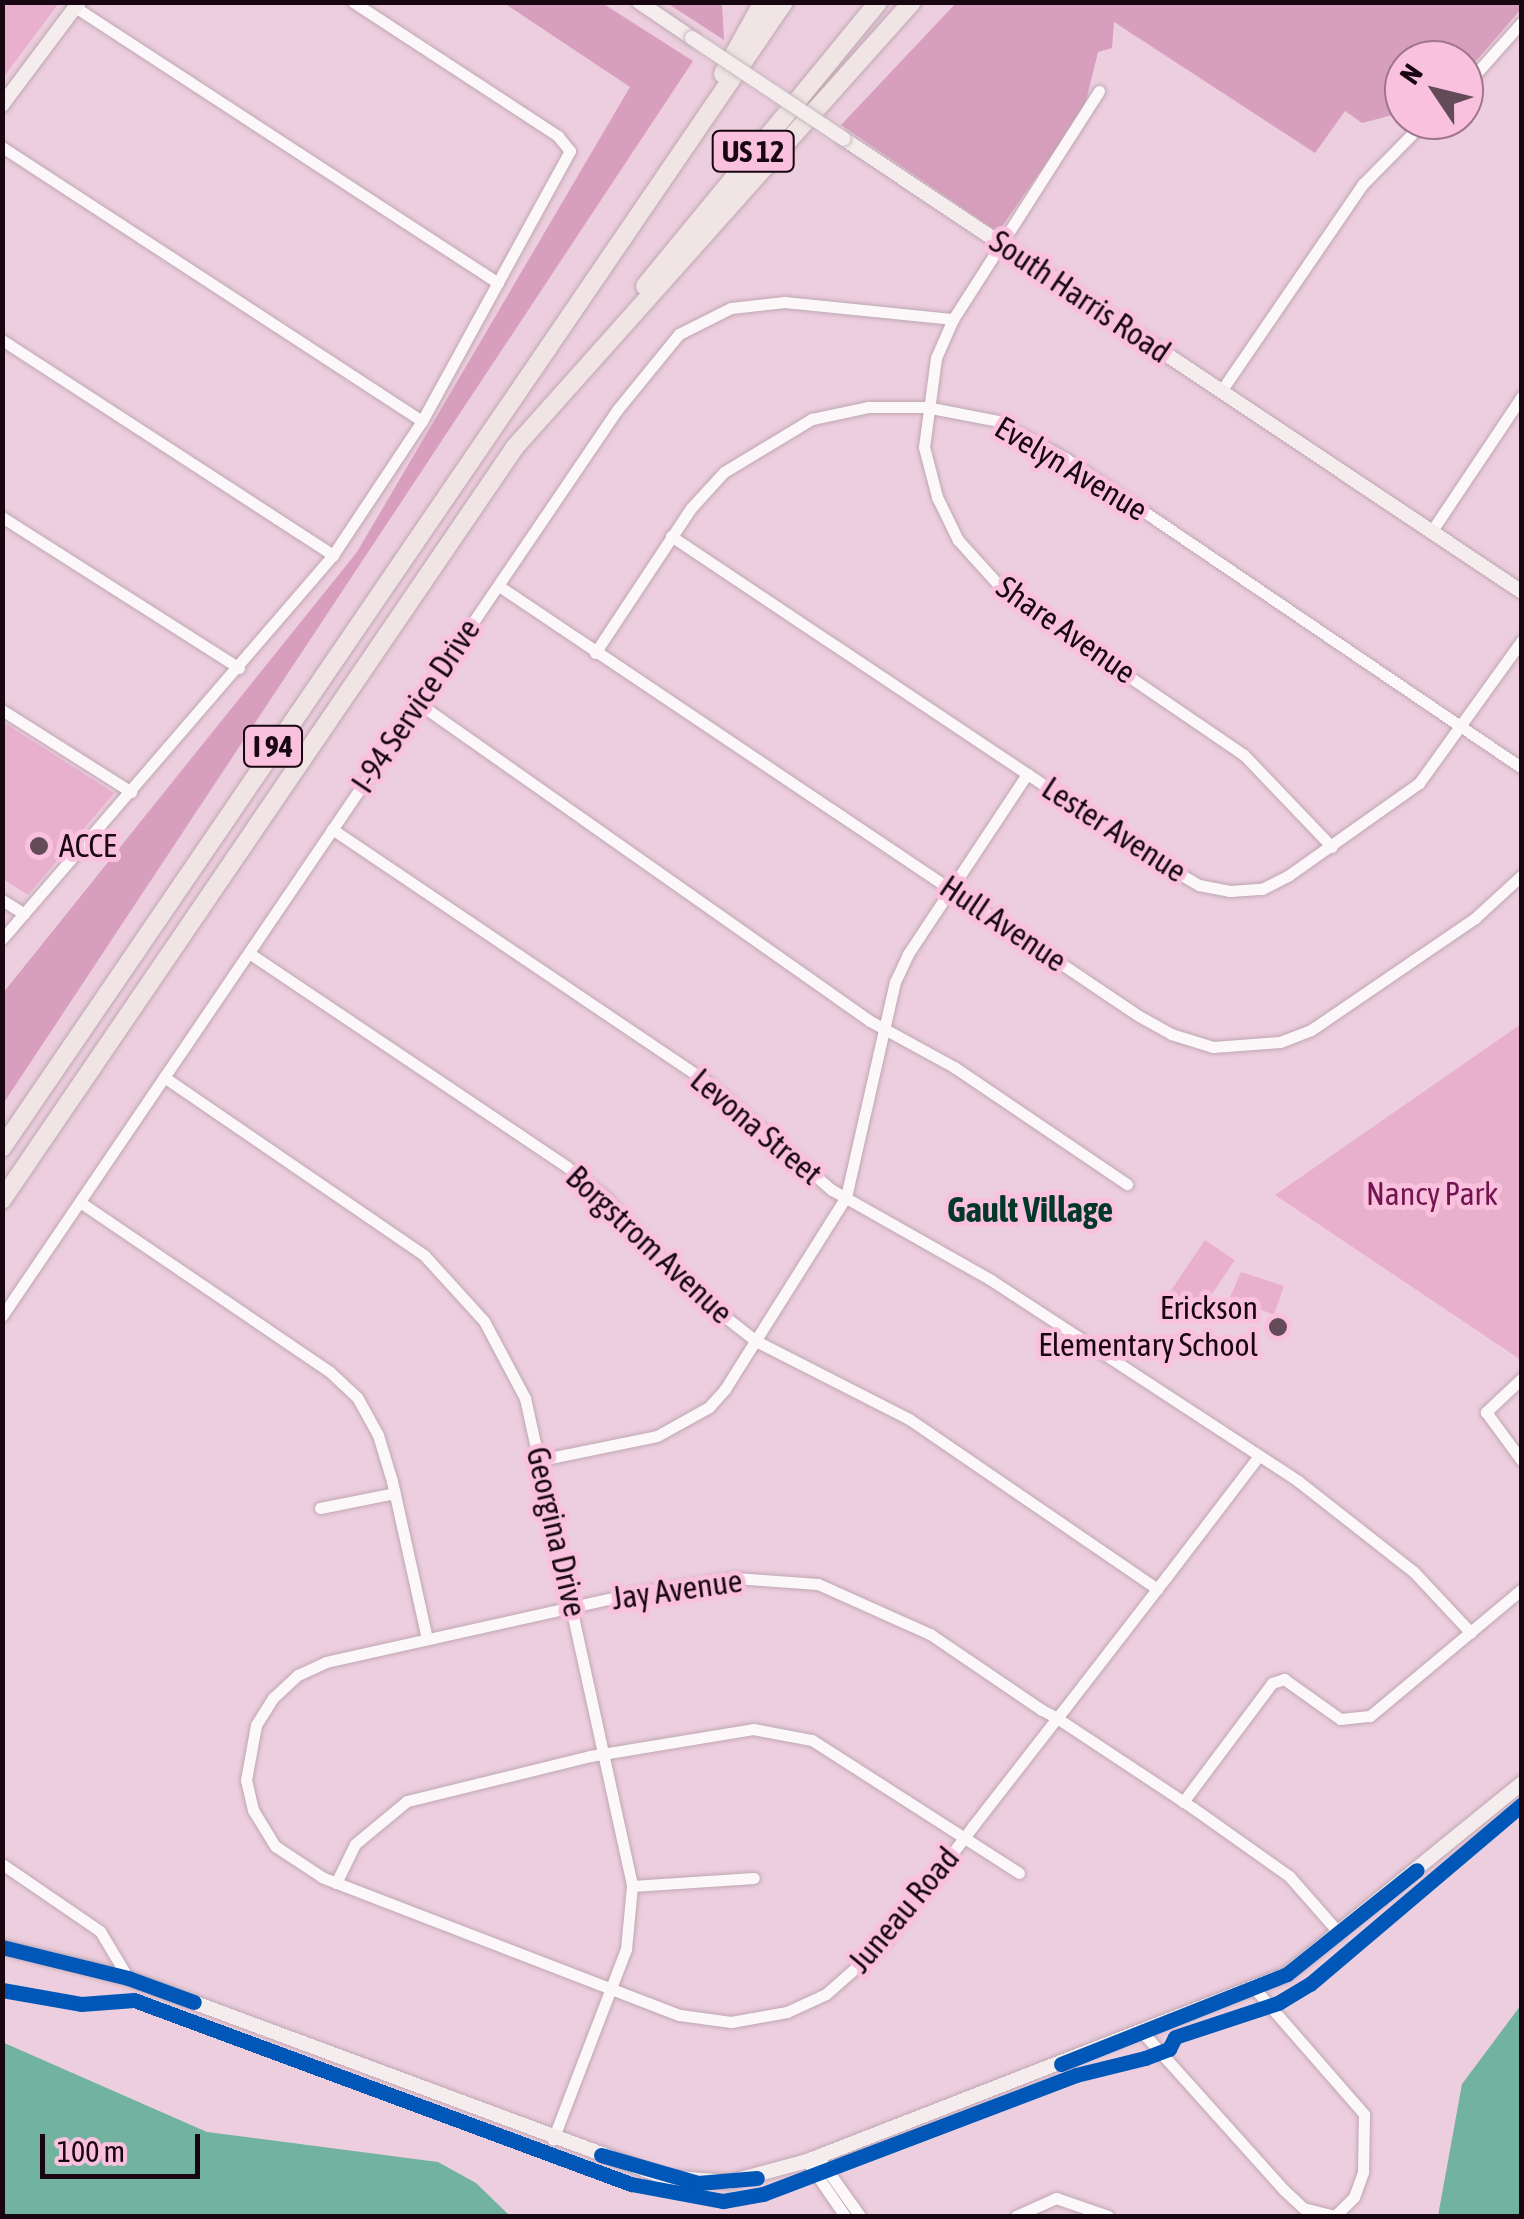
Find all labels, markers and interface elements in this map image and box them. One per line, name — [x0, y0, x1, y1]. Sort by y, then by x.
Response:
north arrow — [1384, 40, 1484, 140]
text: N — [1393, 58, 1429, 90]
road number: US 12 — [710, 126, 796, 176]
street label: South Harris Road — [982, 222, 1178, 372]
street label: Evelyn Avenue — [988, 409, 1154, 529]
street label: Share Avenue — [989, 568, 1143, 692]
street label: I-94 Service Drive — [344, 612, 488, 800]
road number: I 94 — [243, 721, 303, 771]
street label: Lester Avenue — [1035, 769, 1193, 891]
place label: ACCE — [59, 827, 116, 865]
marker: ACCE — [28, 835, 50, 857]
street label: Hull Avenue — [933, 868, 1073, 980]
street label: Levona Street — [683, 1061, 829, 1193]
street label: Borgstrom Avenue — [558, 1158, 740, 1332]
park label: Nancy Park — [1366, 1175, 1498, 1213]
district label: Gault Village — [947, 1188, 1113, 1230]
place label: Erickson Elementary School — [1038, 1290, 1258, 1365]
marker: Erickson Elementary School — [1267, 1316, 1289, 1338]
street label: Georgina Drive — [518, 1443, 594, 1621]
street label: Jay Avenue — [609, 1562, 745, 1618]
street label: Juneau Road — [841, 1840, 967, 1980]
scale bar — [45, 2114, 205, 2176]
text: 100 m — [57, 2134, 125, 2168]

